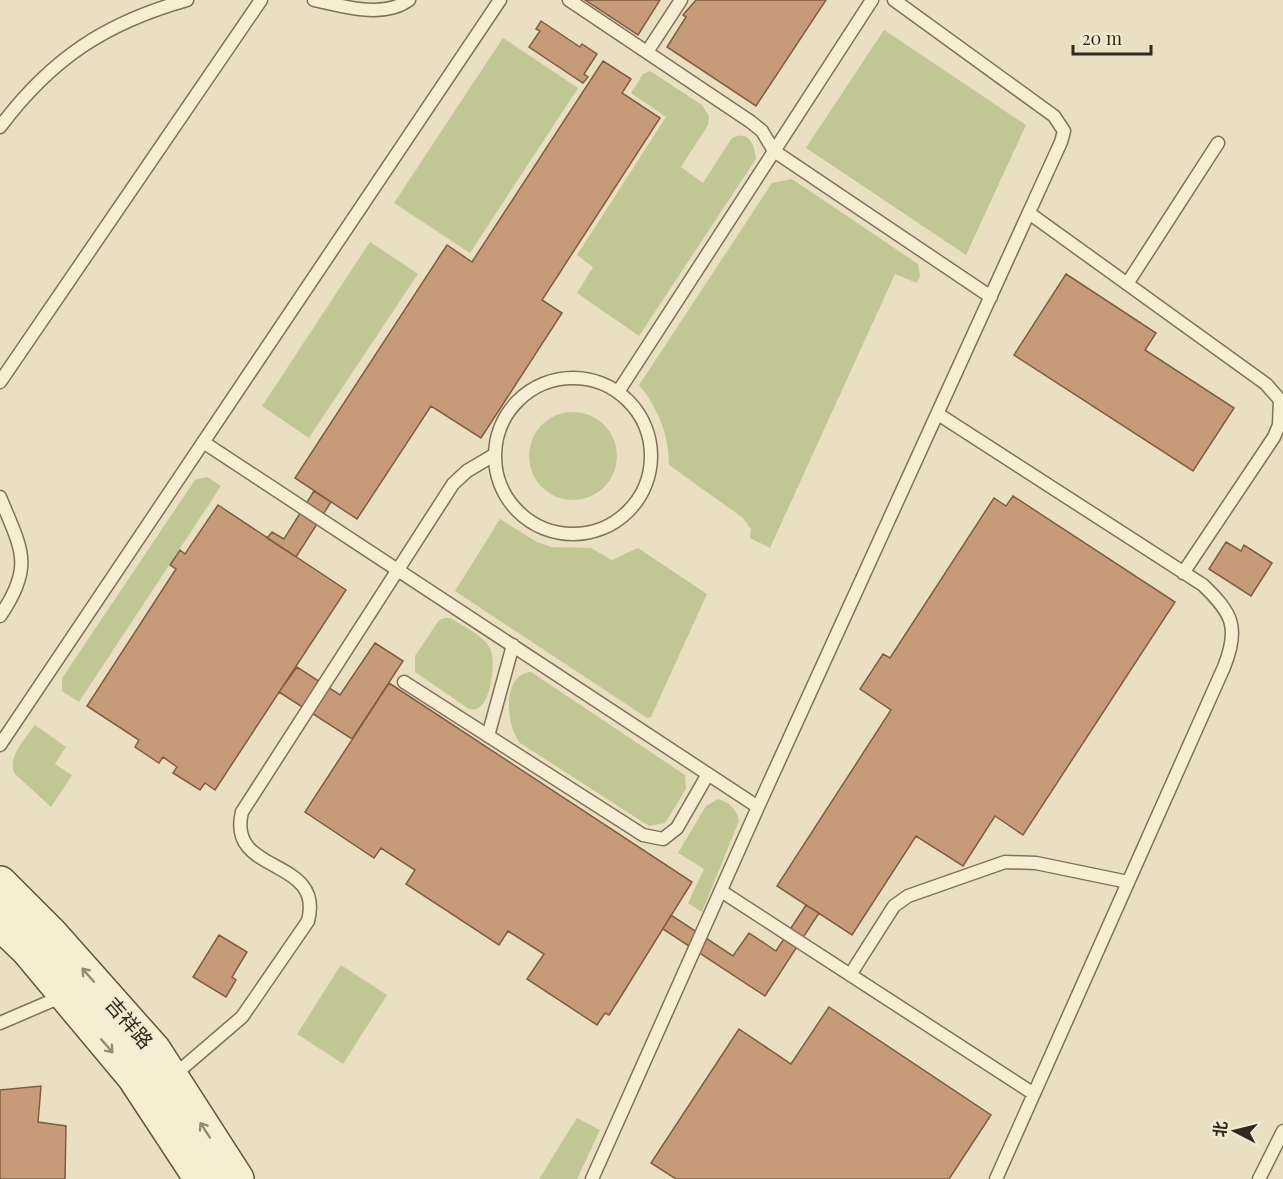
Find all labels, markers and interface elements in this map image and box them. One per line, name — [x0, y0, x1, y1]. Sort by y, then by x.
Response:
scale bar — [1073, 18, 1151, 56]
text: 20 m — [1082, 26, 1122, 50]
one-way arrow — [81, 968, 95, 983]
street label: 吉祥路 — [100, 991, 160, 1054]
one-way arrow — [101, 1038, 114, 1054]
north arrow — [1205, 1101, 1265, 1161]
text: 北 — [1208, 1120, 1231, 1138]
one-way arrow — [199, 1122, 211, 1139]

